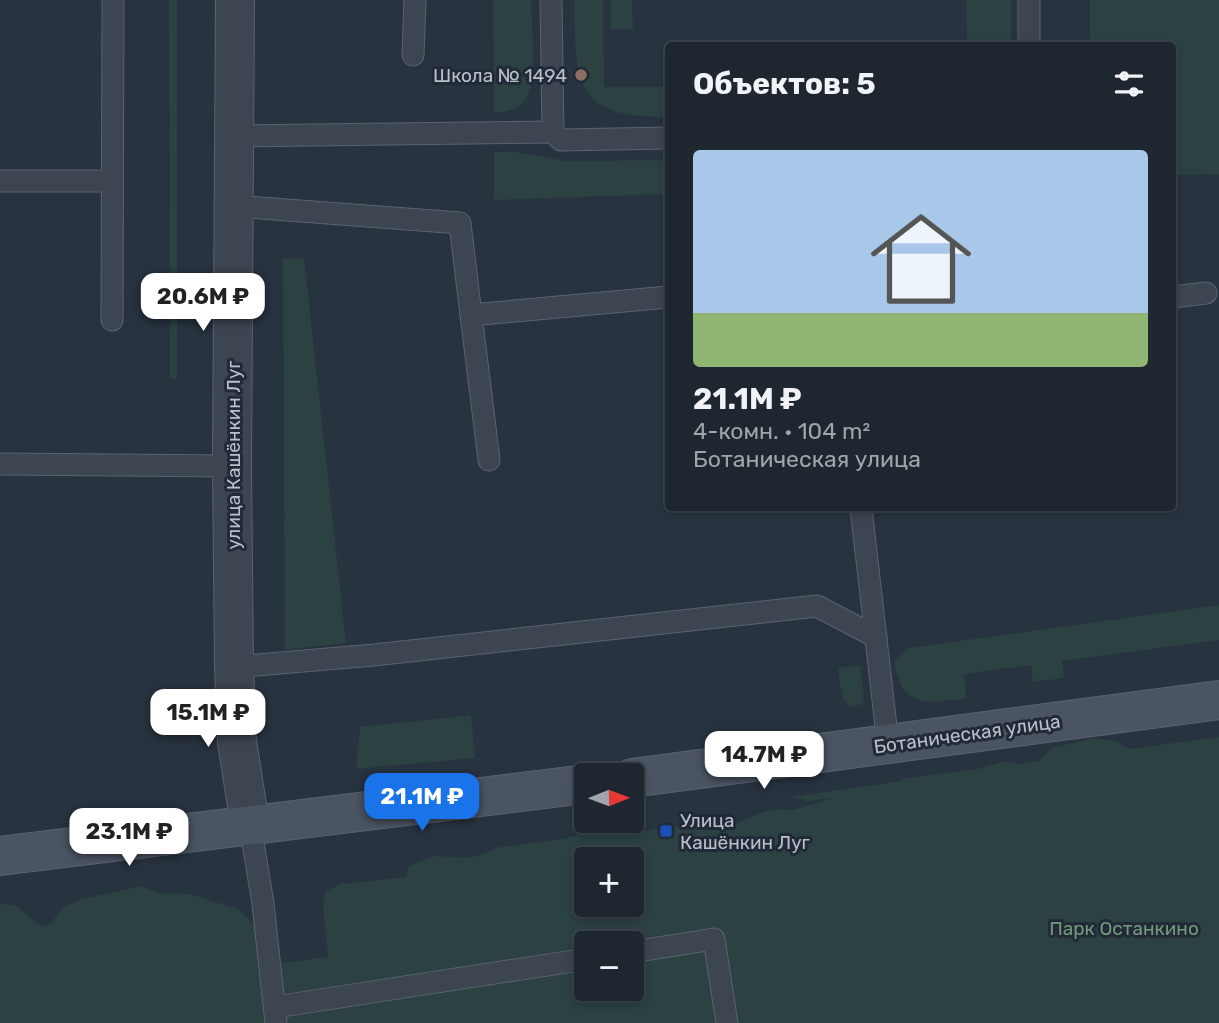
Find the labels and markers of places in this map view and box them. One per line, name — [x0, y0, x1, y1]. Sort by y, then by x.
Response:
place label: Школа № 1494 — [433, 64, 567, 87]
marker: Школа № 1494 — [573, 67, 589, 83]
pin: 20.6M ₽ — [138, 274, 268, 333]
pin: 15.1M ₽ — [143, 690, 273, 749]
pin: 14.7M ₽ — [699, 732, 829, 791]
pin: 21.1M ₽ — [357, 774, 487, 833]
pin: 23.1M ₽ — [64, 808, 194, 868]
place label: Улица Кашёнкин Луг — [680, 809, 810, 854]
marker: Улица Кашёнкин Луг — [658, 823, 674, 839]

